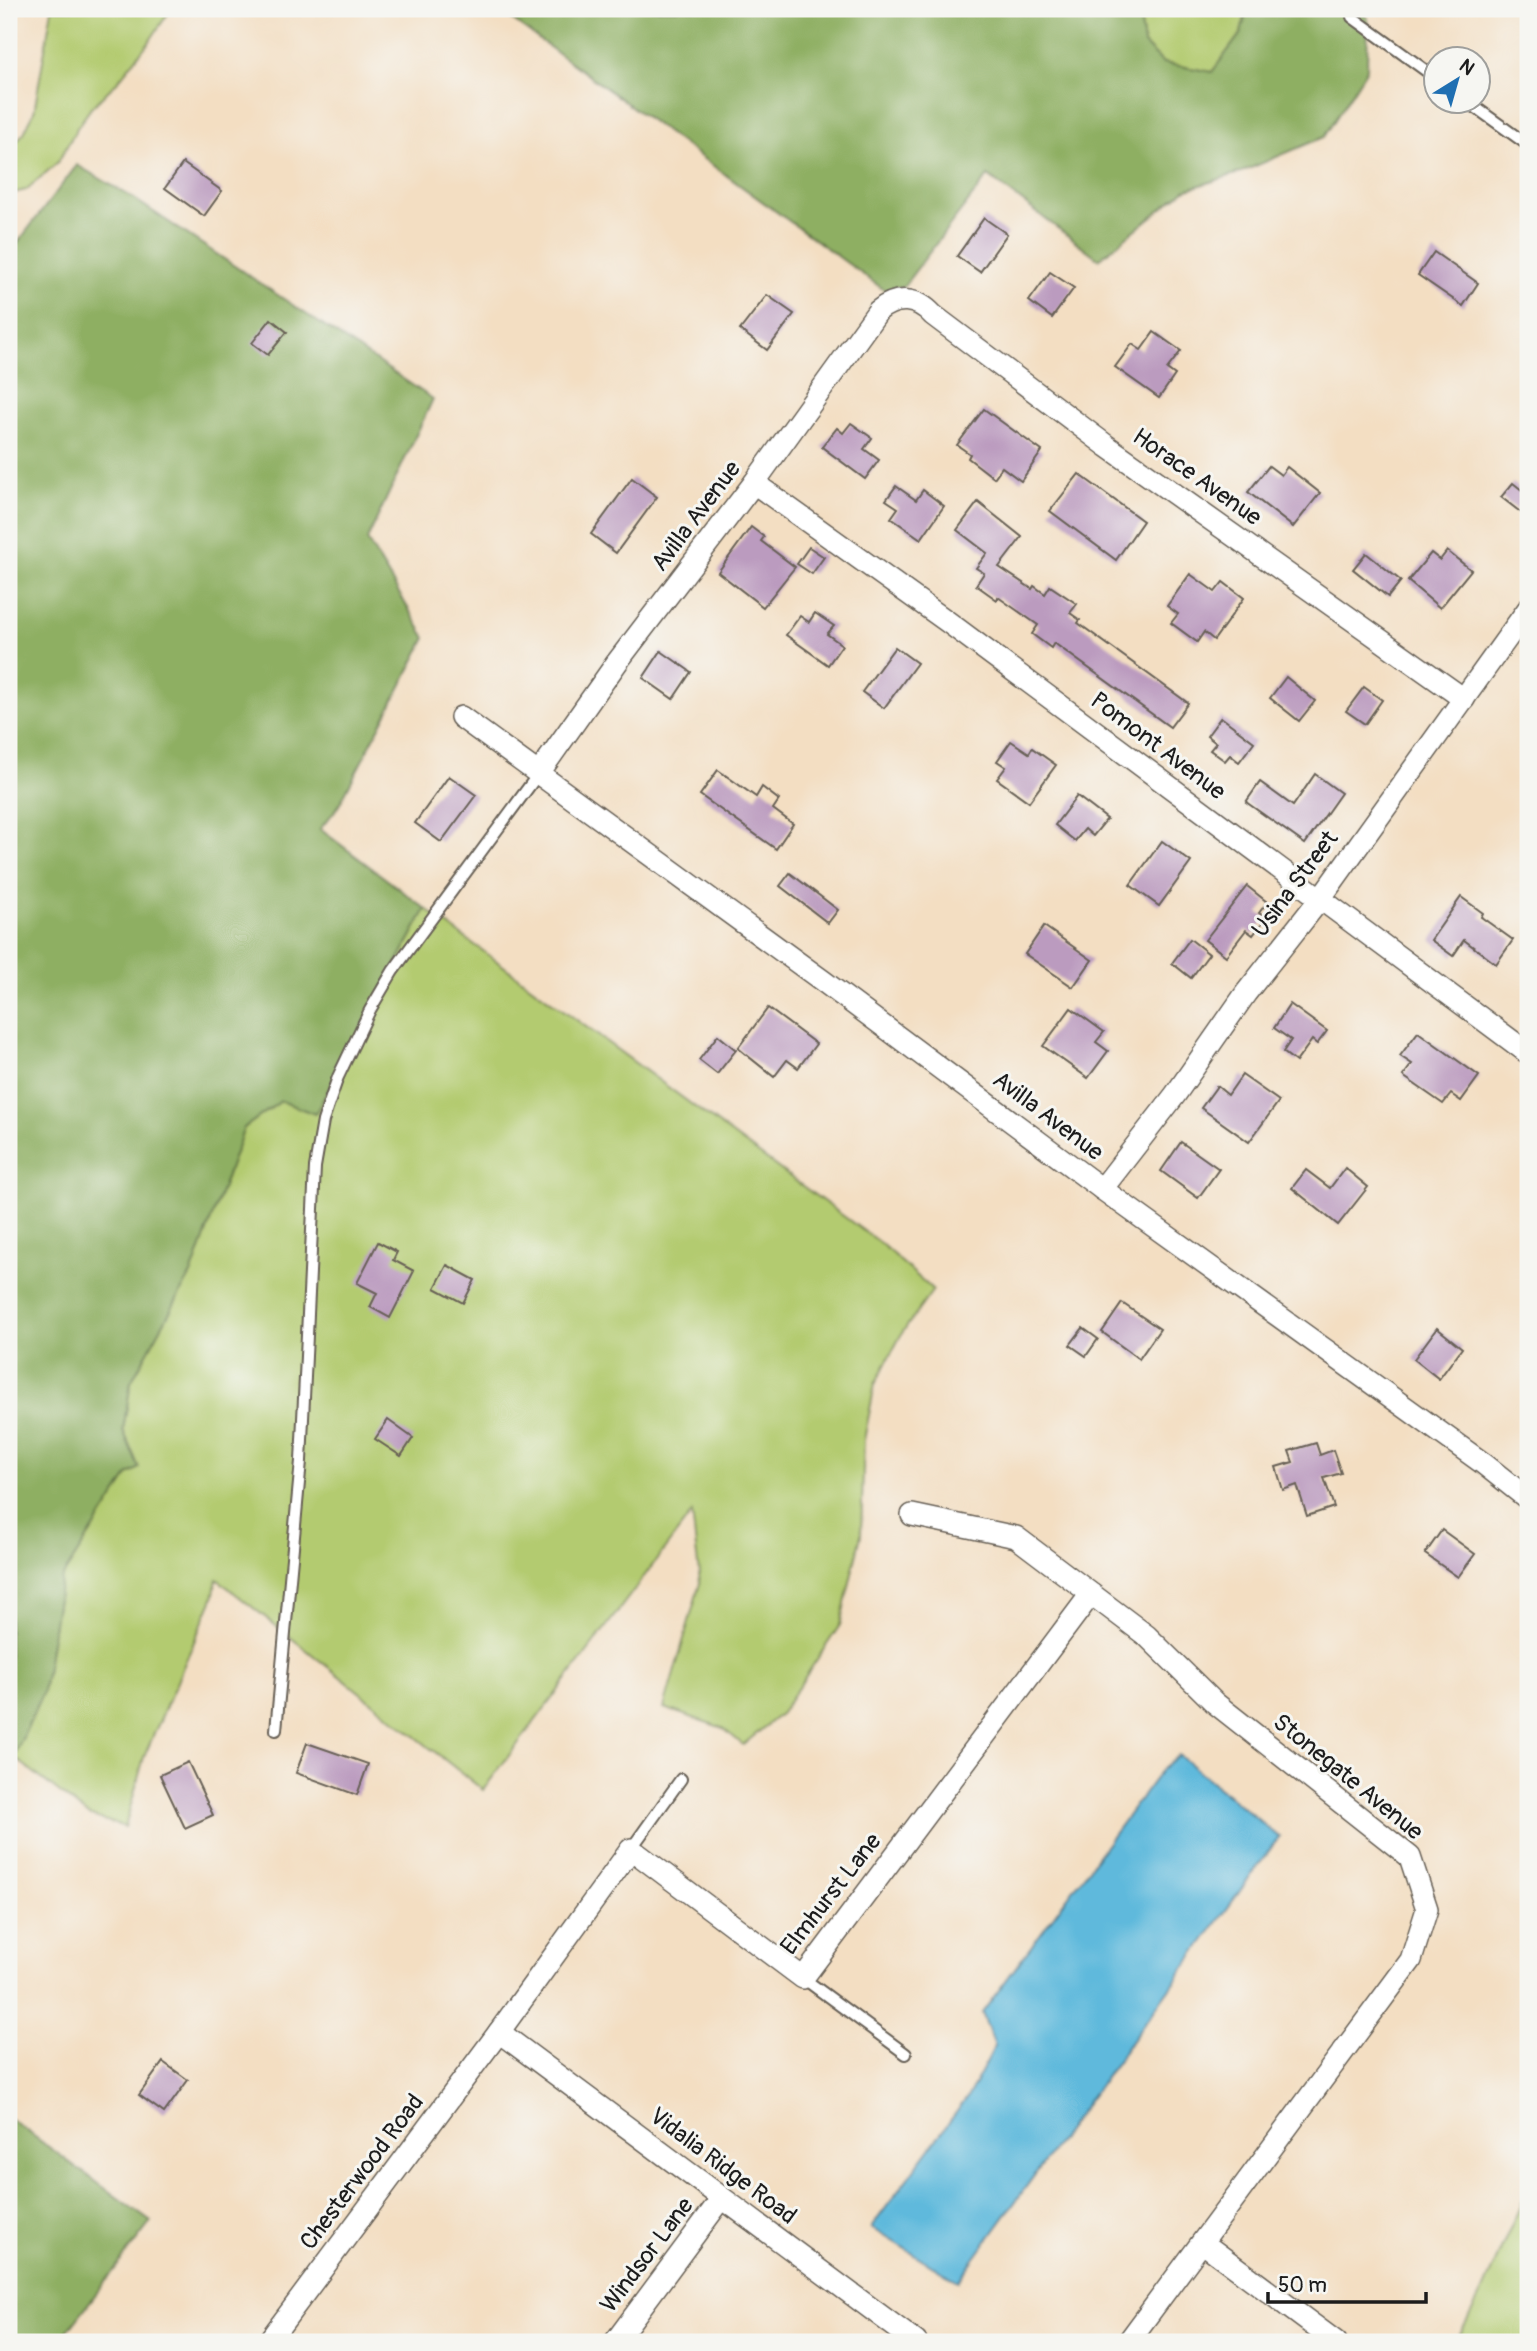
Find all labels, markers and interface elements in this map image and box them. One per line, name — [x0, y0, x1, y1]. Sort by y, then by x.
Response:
north arrow — [1422, 46, 1492, 116]
text: N — [1454, 54, 1479, 81]
street label: Horace Avenue — [1127, 422, 1267, 532]
street label: Avilla Avenue — [645, 455, 747, 577]
street label: Pomont Avenue — [1085, 686, 1231, 806]
street label: Usina Street — [1246, 825, 1345, 943]
street label: Avilla Avenue — [987, 1065, 1109, 1167]
street label: Stonegate Avenue — [1267, 1708, 1429, 1846]
street label: Elmhurst Lane — [775, 1827, 888, 1961]
street label: Chesterwood Road — [294, 2088, 430, 2256]
street label: Vidalia Ridge Road — [644, 2101, 802, 2231]
street label: Windsor Lane — [594, 2192, 700, 2318]
scale bar — [1268, 2260, 1425, 2304]
text: 50 m — [1278, 2272, 1327, 2299]

